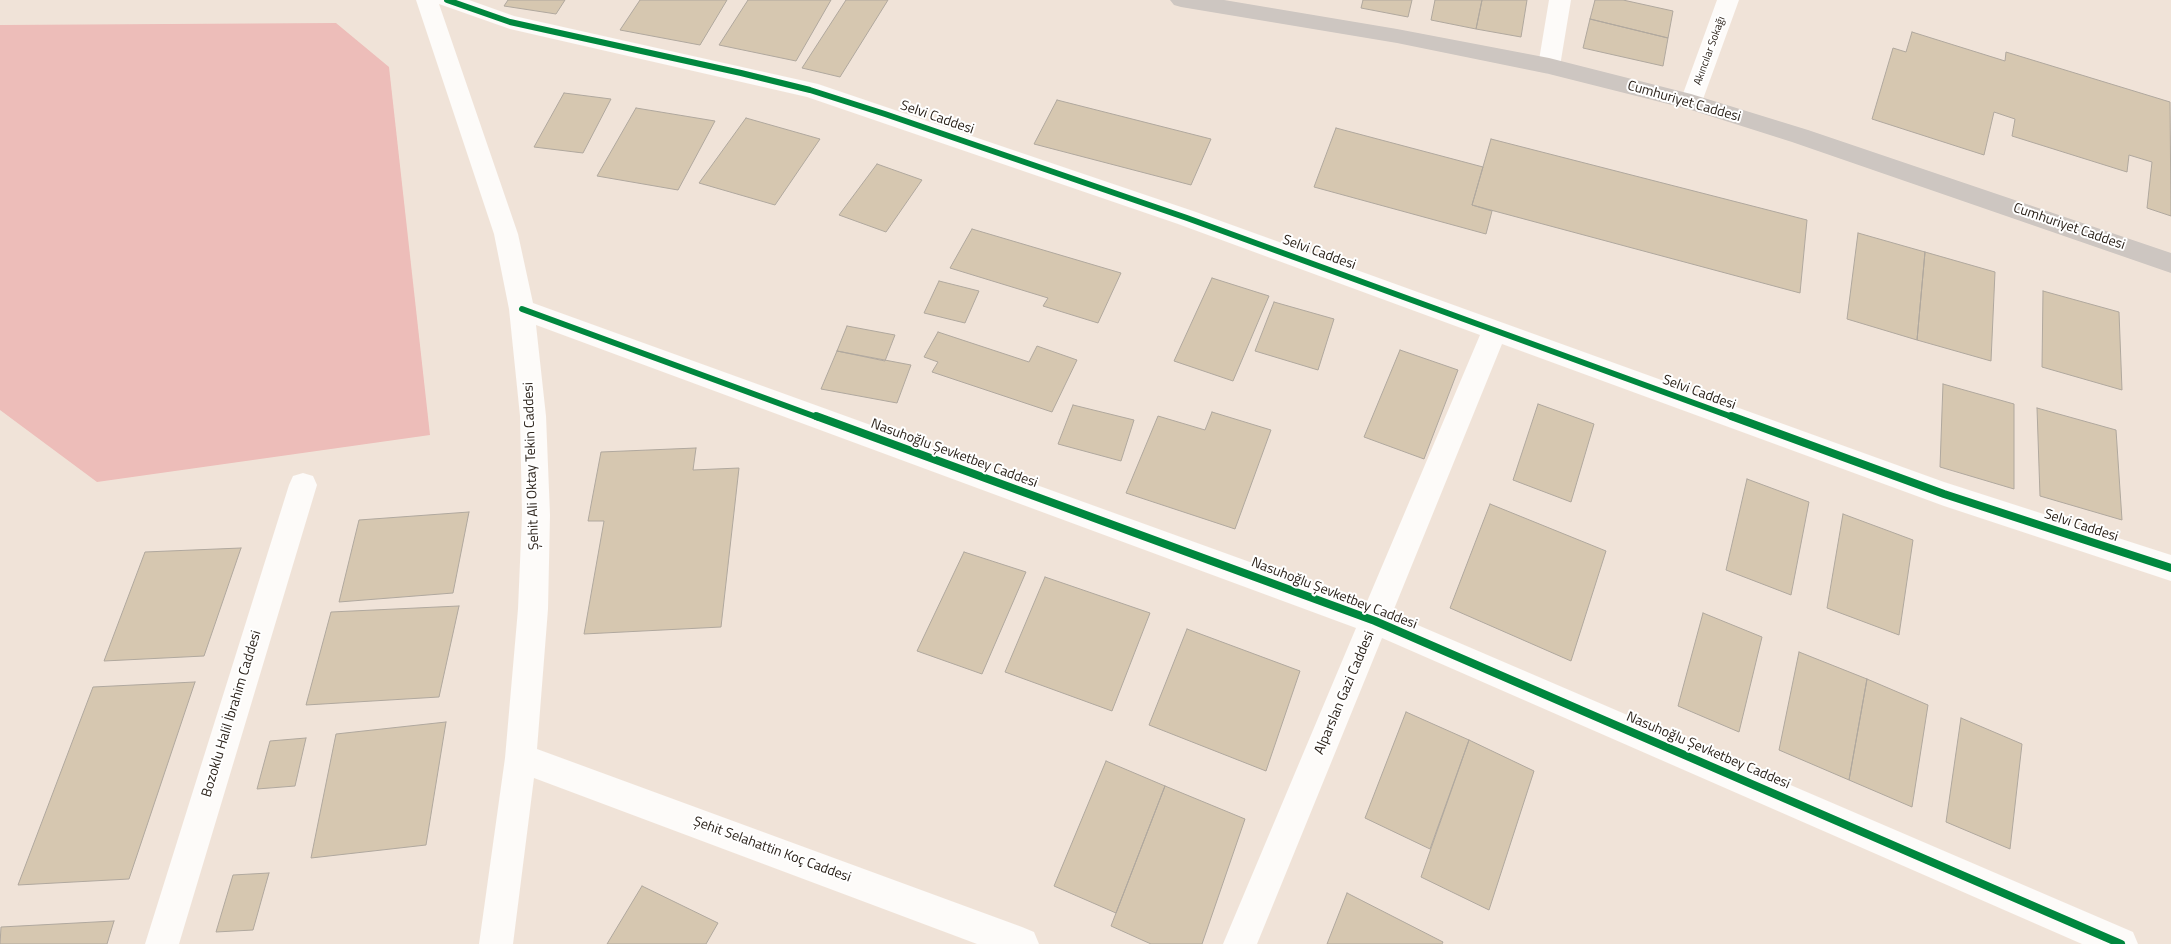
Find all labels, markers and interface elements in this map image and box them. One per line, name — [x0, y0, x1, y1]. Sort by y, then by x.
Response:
street label: Akıncılar Sokağı — [1691, 15, 1729, 87]
street label: Cumhuriyet Caddesi — [1625, 78, 1743, 126]
street label: Selvi Caddesi — [898, 98, 976, 138]
street label: Cumhuriyet Caddesi — [2011, 200, 2127, 254]
street label: Selvi Caddesi — [1280, 232, 1358, 274]
street label: Selvi Caddesi — [1660, 372, 1738, 414]
street label: Şehit Ali Oktay Tekin Caddesi — [521, 382, 543, 550]
street label: Nasuhoğlu Şevketbey Caddesi — [868, 416, 1040, 492]
street label: Selvi Caddesi — [2042, 506, 2120, 546]
street label: Nasuhoğlu Şevketbey Caddesi — [1249, 555, 1419, 633]
street label: Bozoklu Halil İbrahim Caddesi — [199, 629, 265, 799]
street label: Alparslan Gazi Caddesi — [1311, 629, 1379, 757]
street label: Nasuhoğlu Şevketbey Caddesi — [1624, 709, 1792, 793]
street label: Şehit Selahattin Koç Caddesi — [691, 814, 853, 886]

